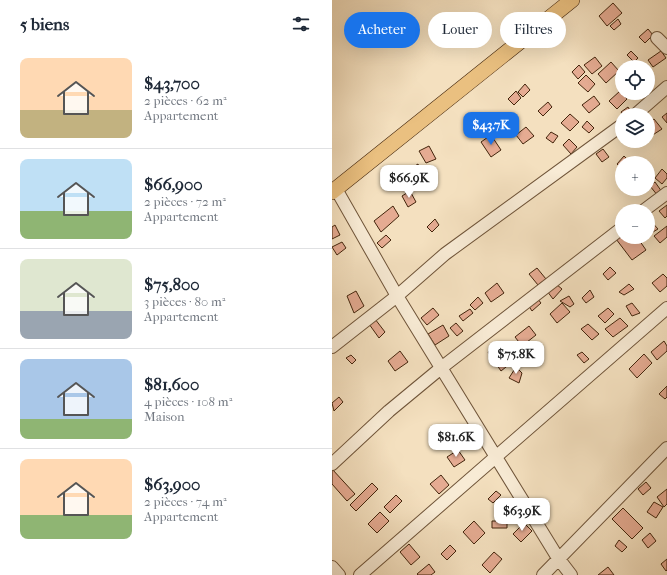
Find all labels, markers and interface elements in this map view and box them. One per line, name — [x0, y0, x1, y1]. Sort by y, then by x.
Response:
chip: Acheter — [344, 12, 420, 48]
chip: Louer — [428, 12, 492, 48]
chip: Filtres — [500, 12, 566, 48]
icon: filters — [290, 13, 312, 35]
text: 5 biens — [20, 14, 69, 34]
map controls — [615, 60, 655, 244]
button: locate — [615, 60, 655, 100]
text: $43,700 — [144, 73, 200, 93]
icon: home — [52, 74, 100, 122]
text: 2 pièces · 62 m² — [144, 93, 227, 108]
text: Appartement — [144, 108, 219, 123]
button: layers — [615, 108, 655, 148]
pin: $43.7K — [458, 112, 524, 146]
text: $43.7K — [472, 117, 510, 132]
button: + — [615, 156, 655, 196]
pin: $66.9K — [376, 165, 442, 199]
text: $66.9K — [389, 170, 429, 185]
text: $66,900 — [144, 174, 203, 194]
icon: home — [52, 175, 100, 223]
text: 2 pièces · 72 m² — [144, 194, 226, 209]
button: − — [615, 204, 655, 244]
text: Appartement — [144, 209, 219, 224]
text: $75,800 — [144, 274, 200, 294]
icon: home — [52, 275, 100, 323]
text: 3 pièces · 80 m² — [144, 294, 225, 309]
text: Appartement — [144, 309, 219, 324]
pin: $75.8K — [483, 341, 549, 375]
text: $75.8K — [497, 346, 535, 361]
text: $81,600 — [144, 374, 199, 394]
icon: home — [52, 375, 100, 423]
text: 4 pièces · 108 m² — [144, 394, 232, 409]
text: Maison — [144, 409, 185, 424]
pin: $81.6K — [423, 424, 489, 458]
text: $81.6K — [437, 429, 475, 444]
text: $63,900 — [144, 474, 200, 494]
icon: home — [52, 475, 100, 523]
text: 2 pièces · 74 m² — [144, 494, 227, 509]
pin: $63.9K — [489, 498, 555, 532]
text: $63.9K — [503, 503, 541, 518]
text: Appartement — [144, 509, 219, 524]

